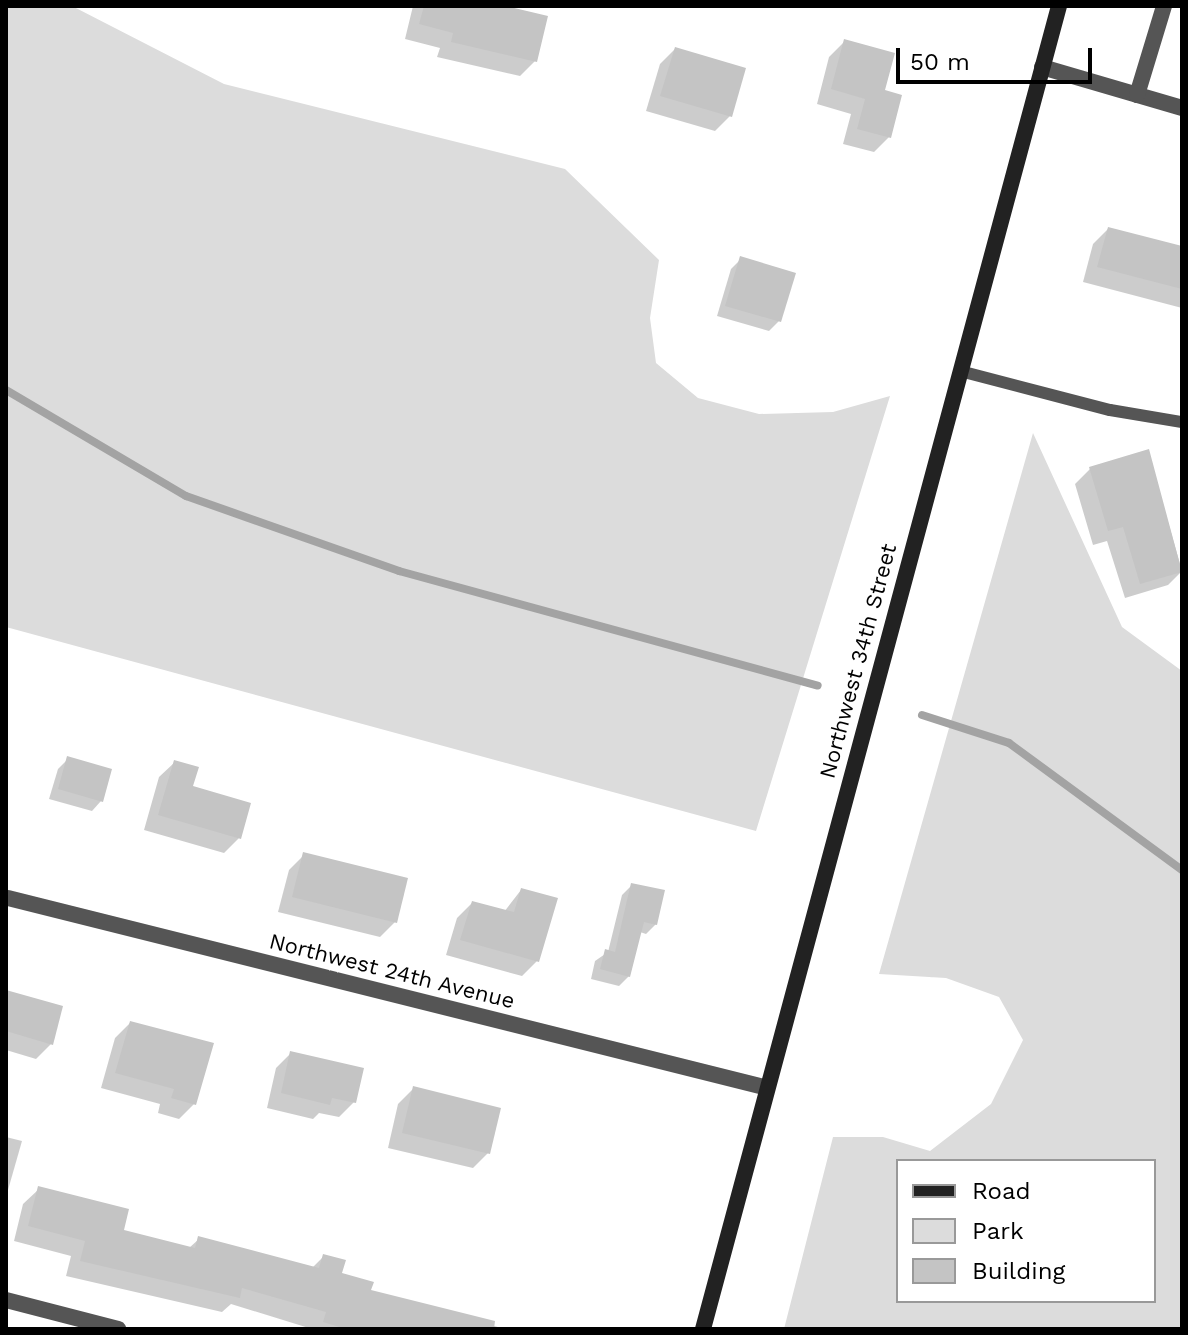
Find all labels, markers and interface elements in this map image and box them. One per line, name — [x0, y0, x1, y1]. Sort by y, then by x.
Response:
scale bar — [900, 32, 1096, 82]
text: 50 m — [910, 48, 970, 76]
street label: Northwest 34th Street — [814, 541, 902, 781]
street label: Northwest 24th Avenue — [266, 928, 518, 1014]
legend — [896, 1159, 1156, 1303]
text: Road — [972, 1177, 1031, 1205]
text: Park — [972, 1217, 1024, 1245]
text: Building — [972, 1257, 1065, 1285]

